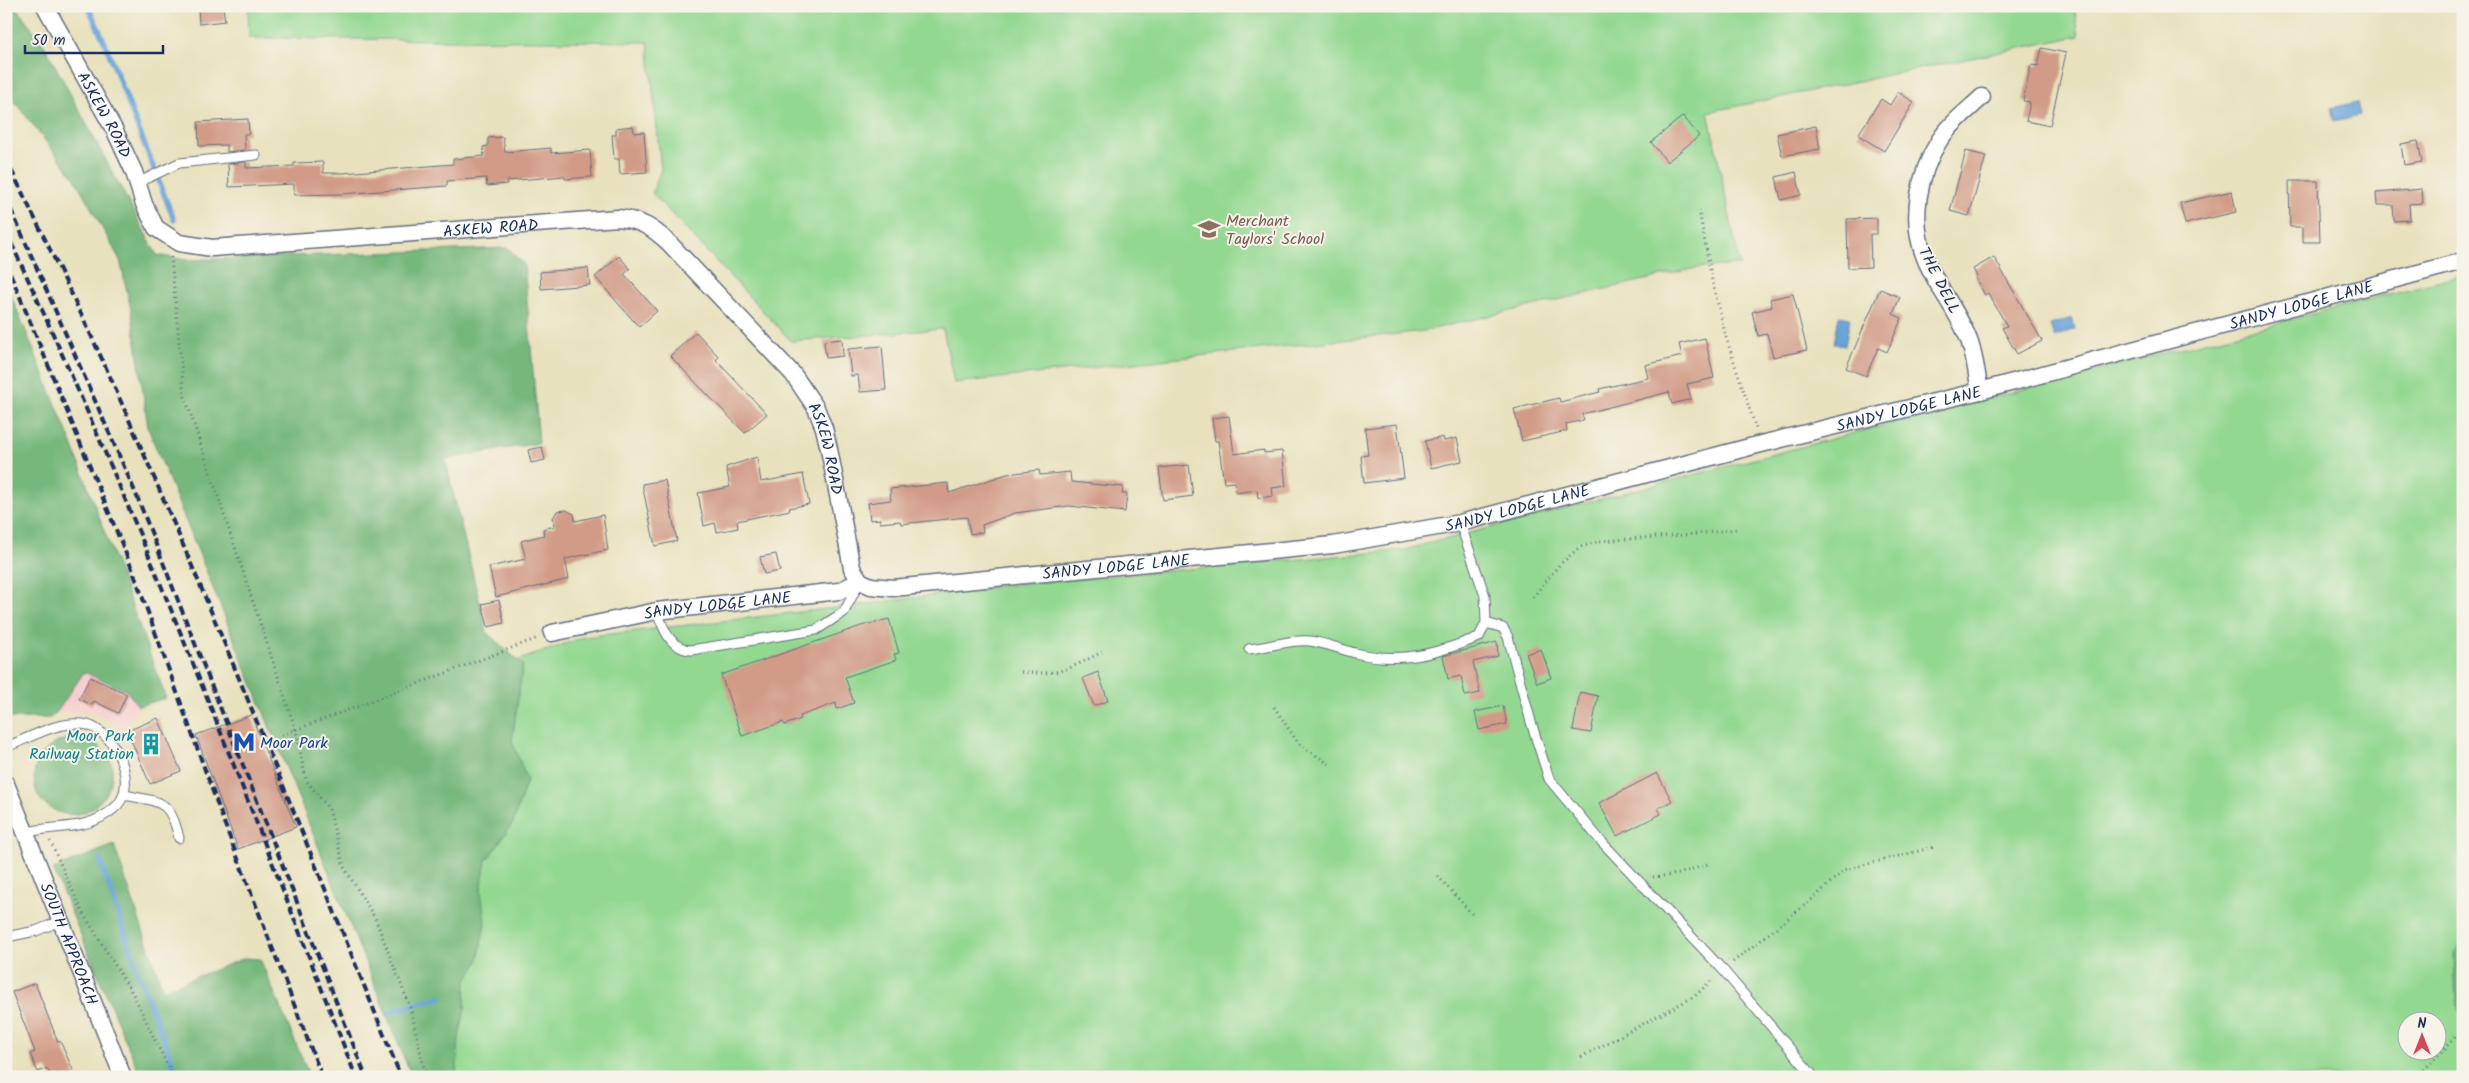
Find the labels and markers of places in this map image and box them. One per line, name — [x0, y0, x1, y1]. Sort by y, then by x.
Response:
place label: Merchant Taylors' School — [1226, 209, 1324, 252]
school or university icon: Merchant Taylors' School — [1196, 216, 1222, 242]
place label: Moor Park Railway Station — [29, 724, 134, 767]
metro station icon: Moor Park — [231, 729, 257, 755]
building icon: Moor Park Railway Station — [138, 731, 164, 757]
place label: Moor Park — [260, 731, 328, 756]

